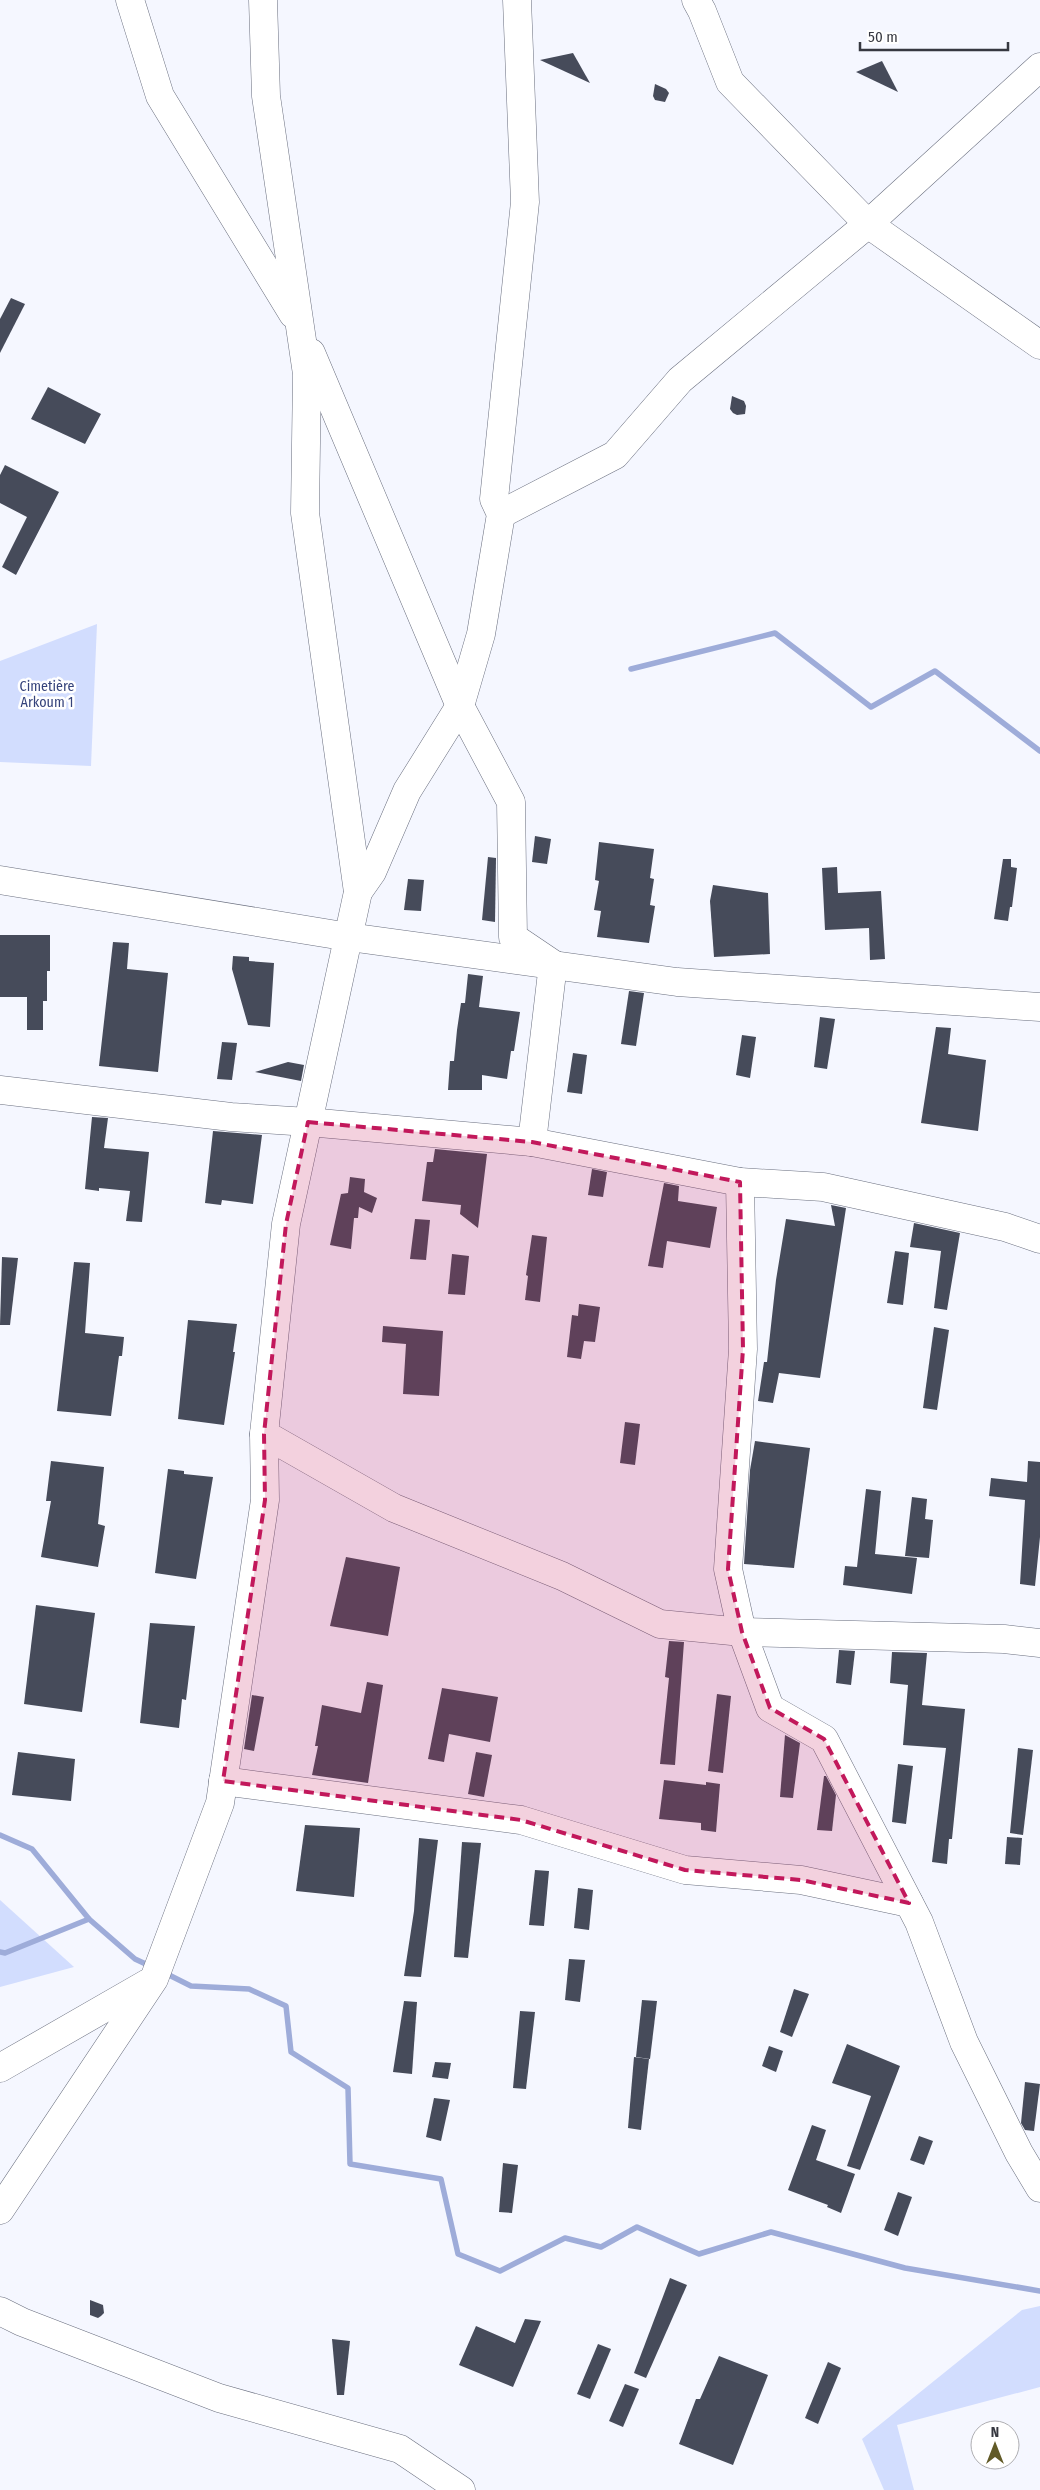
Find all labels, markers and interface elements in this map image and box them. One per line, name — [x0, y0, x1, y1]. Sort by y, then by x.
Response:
scale bar — [860, 20, 1008, 52]
text: 50 m — [868, 28, 898, 46]
park label: Cimetière Arkoum 1 — [20, 678, 74, 711]
north arrow — [970, 2420, 1020, 2470]
text: N — [991, 2424, 999, 2441]

